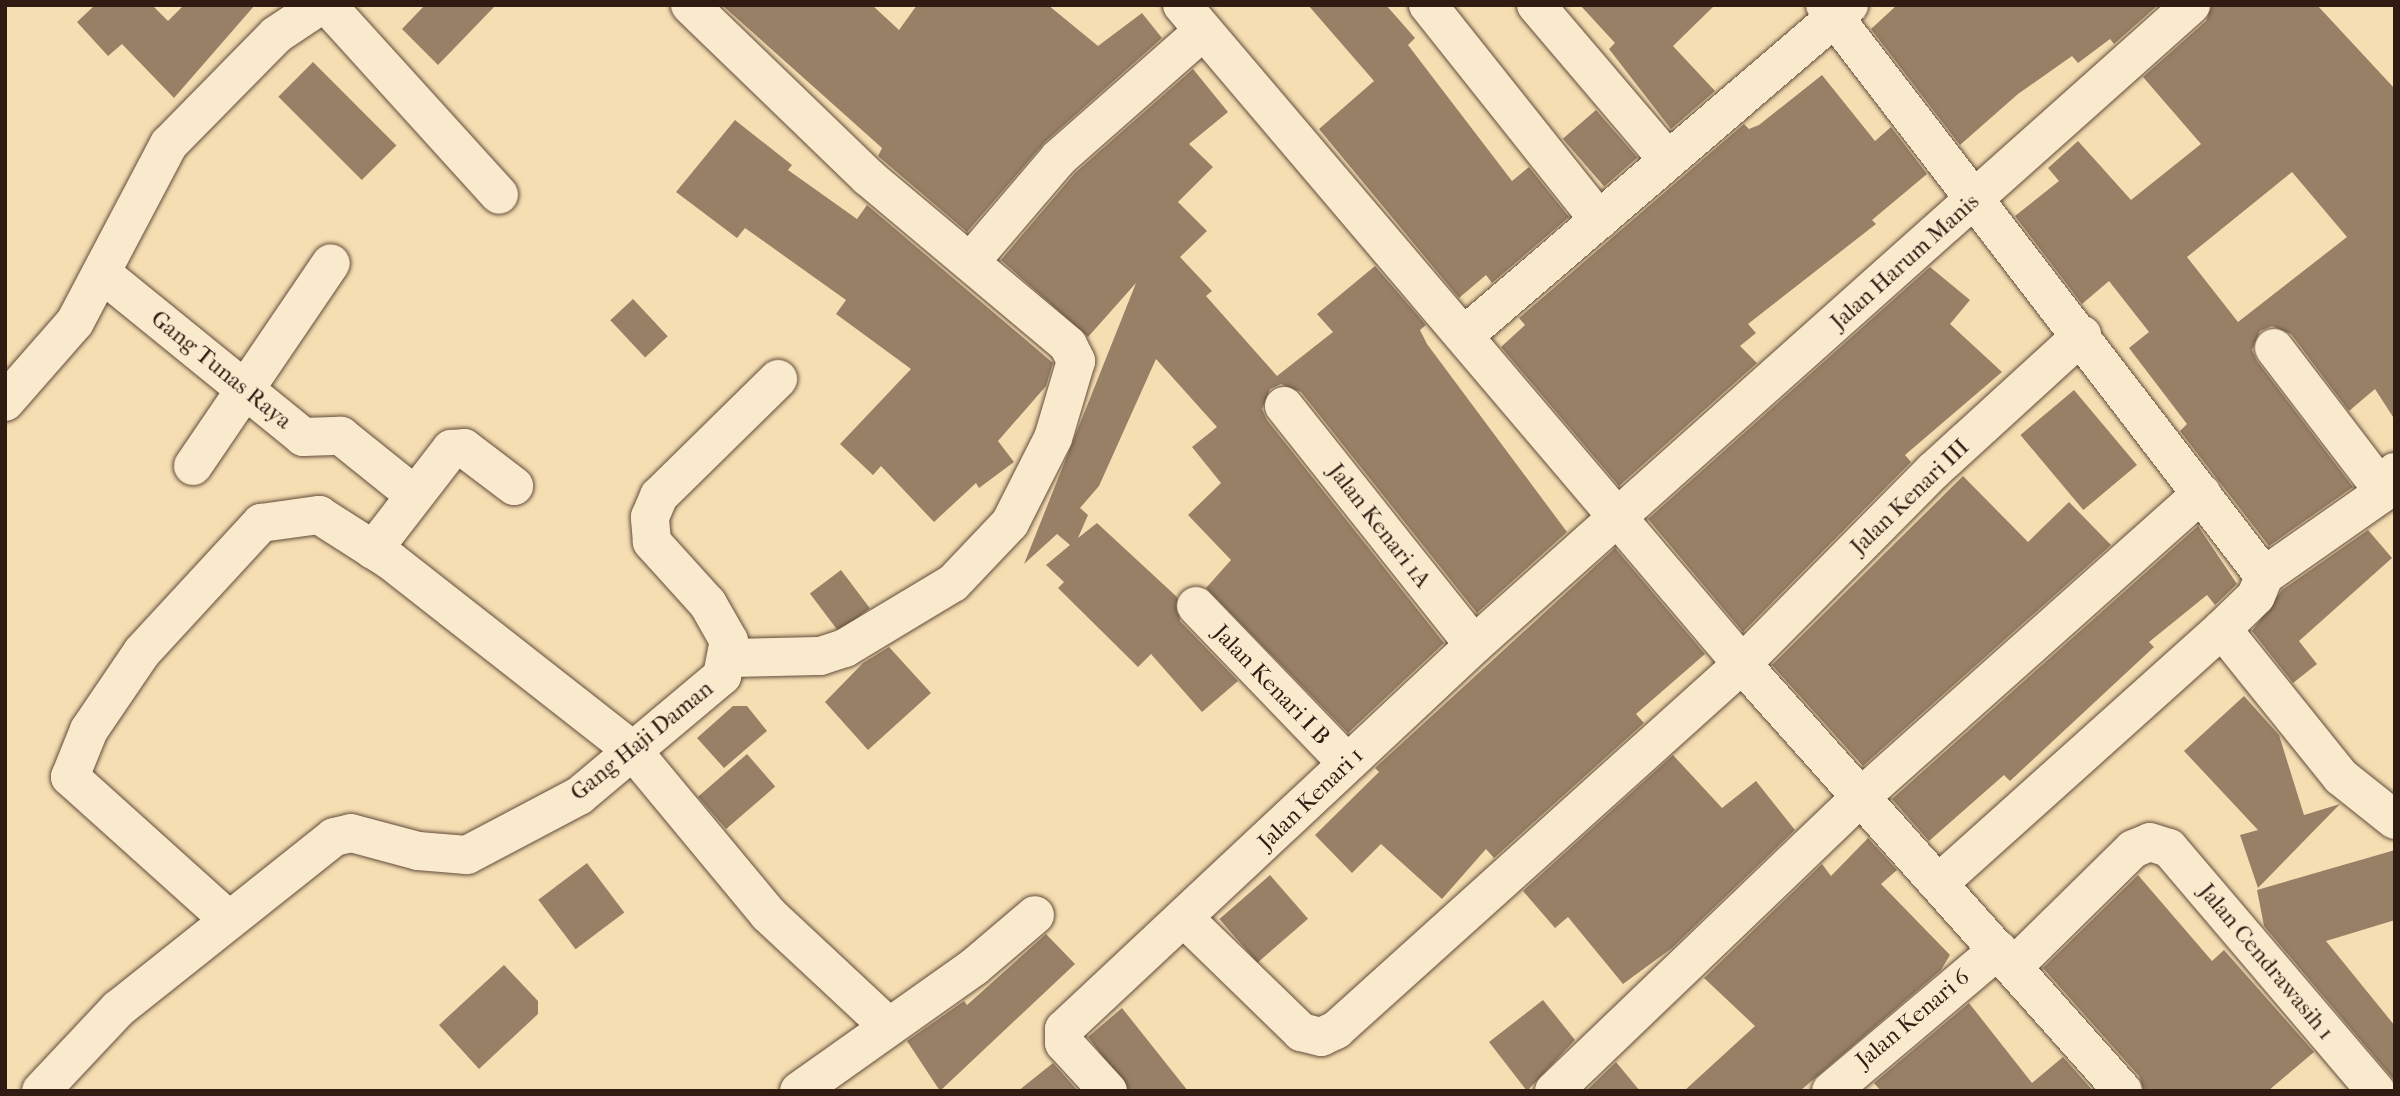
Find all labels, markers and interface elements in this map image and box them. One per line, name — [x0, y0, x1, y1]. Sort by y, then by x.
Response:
street label: Jalan Harum Manis — [1825, 188, 1985, 336]
street label: Gang Tunas Raya — [145, 305, 297, 435]
street label: Jalan Kenari III — [1845, 434, 1975, 560]
street label: Jalan Kenari 1A — [1322, 458, 1436, 594]
street label: Jalan Kenari I B — [1207, 619, 1335, 751]
street label: Gang Haji Daman — [565, 675, 719, 807]
street label: Jalan Kenari 1 — [1253, 742, 1369, 856]
street label: Jalan Cendrawasih 1 — [2193, 878, 2339, 1046]
street label: Jalan Kenari 6 — [1851, 964, 1975, 1074]

